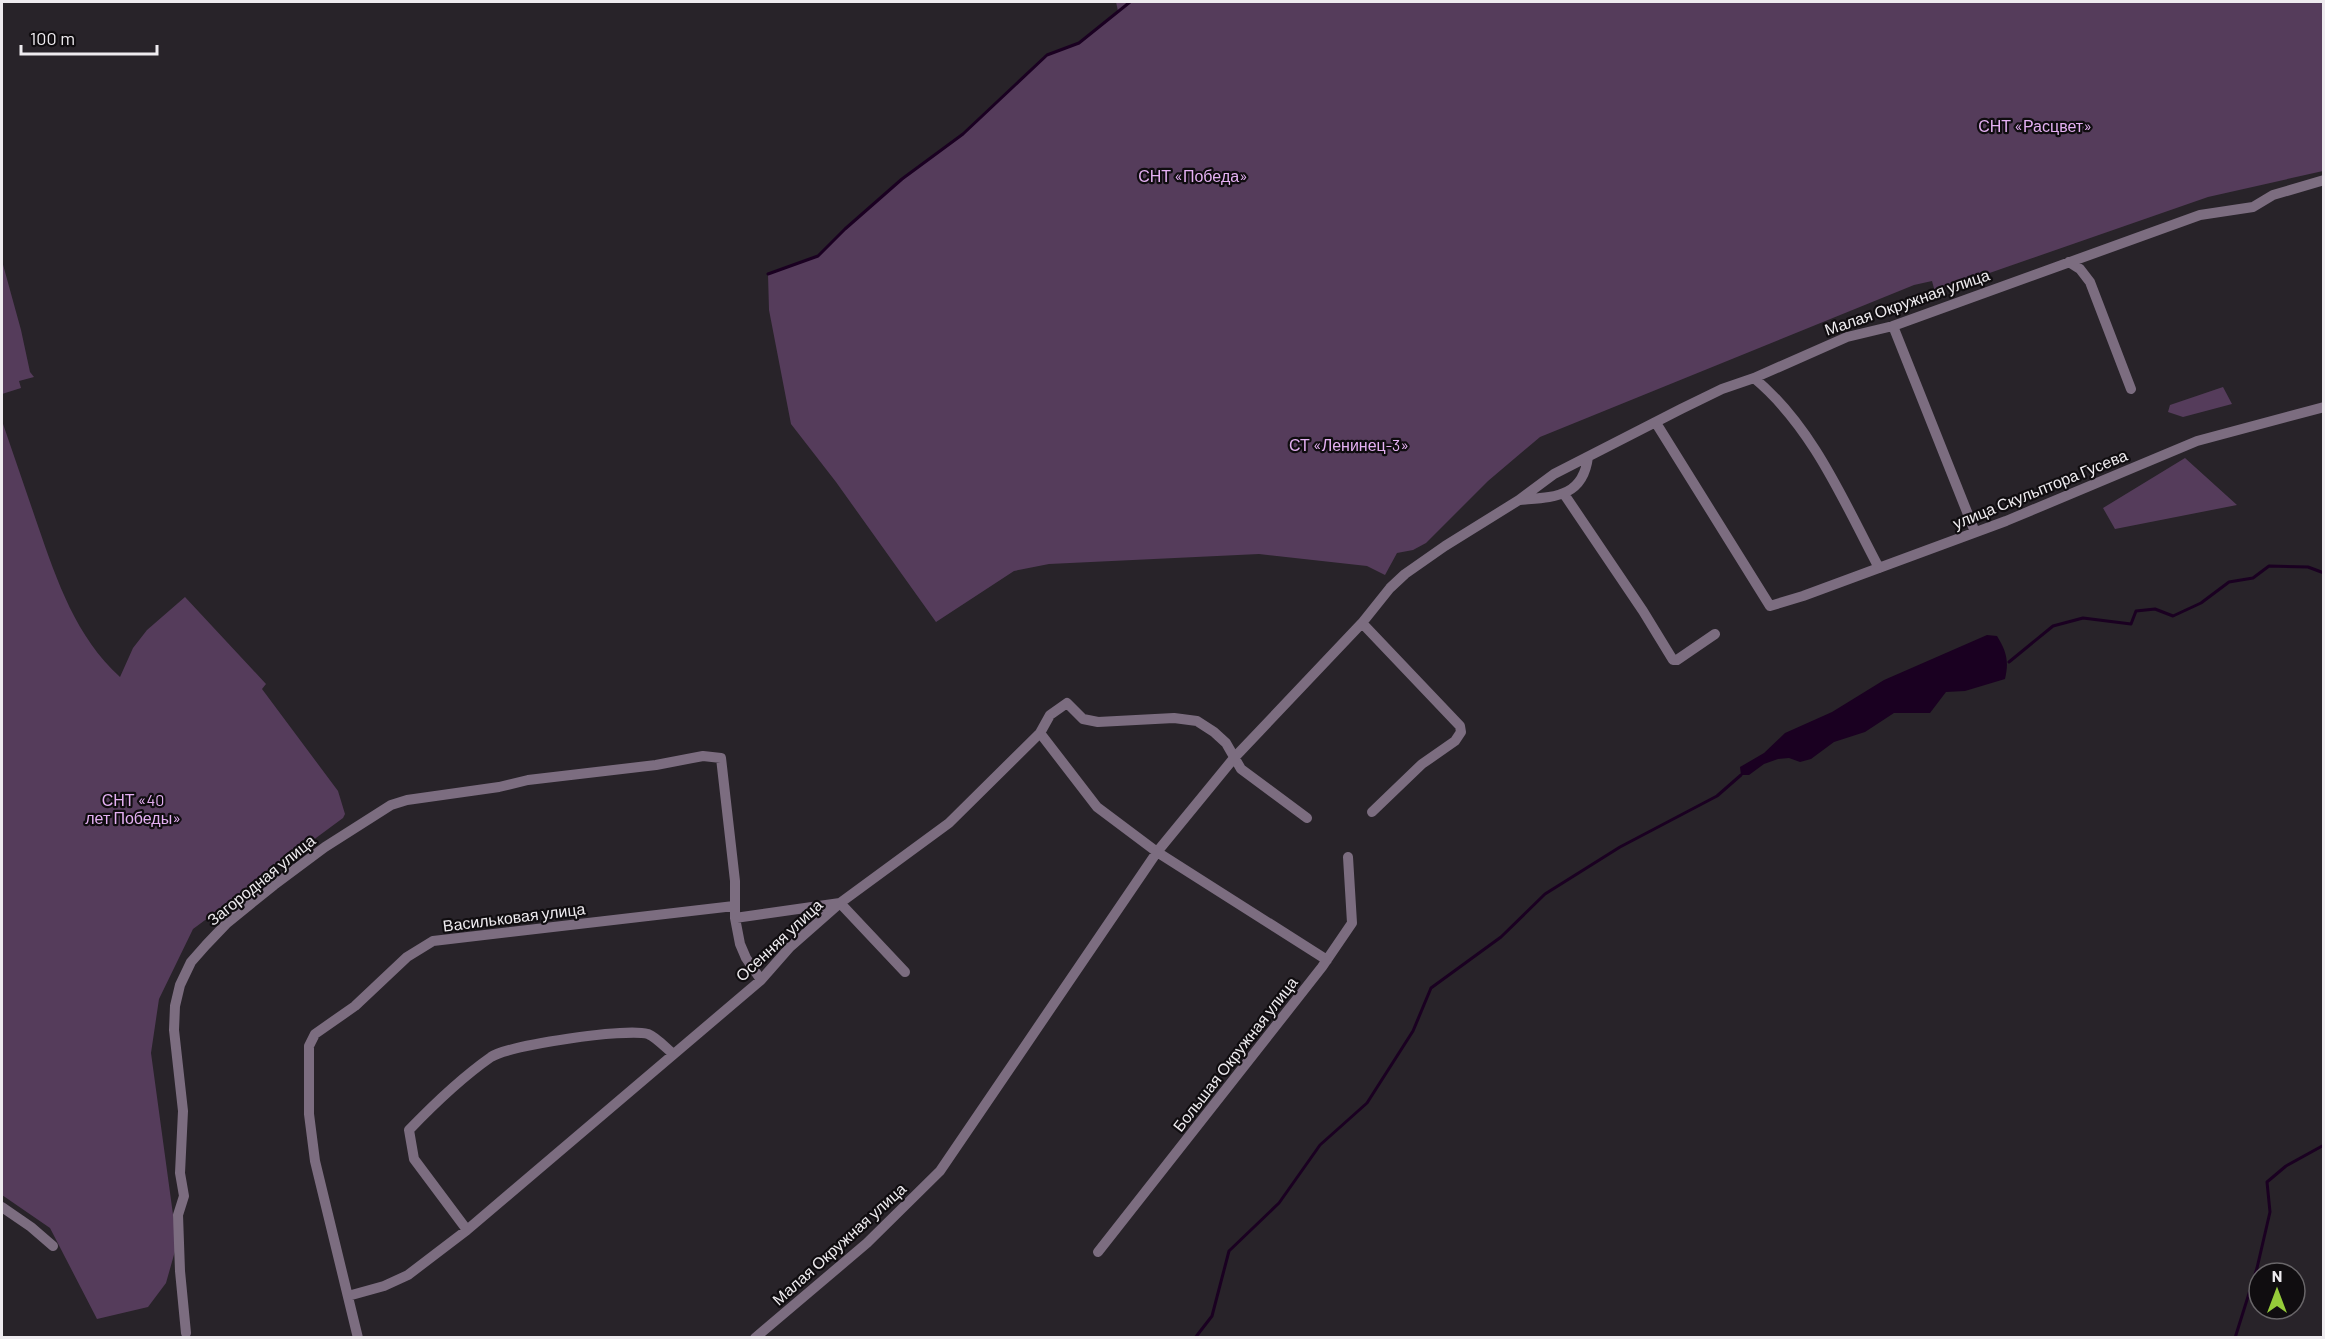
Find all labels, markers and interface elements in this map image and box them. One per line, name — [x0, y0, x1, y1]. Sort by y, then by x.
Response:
scale bar — [21, 18, 158, 56]
text: 100 m — [30, 27, 75, 49]
park label: СНТ «Расцвет» — [1978, 116, 2092, 135]
park label: СНТ «Победа» — [1138, 166, 1248, 185]
street label: Малая Окружная улица — [1822, 264, 1992, 339]
park label: СТ «Ленинец-3» — [1289, 435, 1409, 454]
street label: улица Скульптора Гусева — [1950, 445, 2130, 532]
park label: СНТ «40 лет Победы» — [85, 790, 181, 827]
street label: Загородная улица — [203, 830, 319, 929]
street label: Осенняя улица — [731, 895, 826, 985]
street label: Васильковая улица — [442, 898, 586, 935]
street label: Большая Окружная улица — [1168, 973, 1301, 1135]
street label: Малая Окружная улица — [768, 1179, 909, 1309]
north arrow — [2247, 1261, 2307, 1321]
text: N — [2272, 1266, 2282, 1285]

